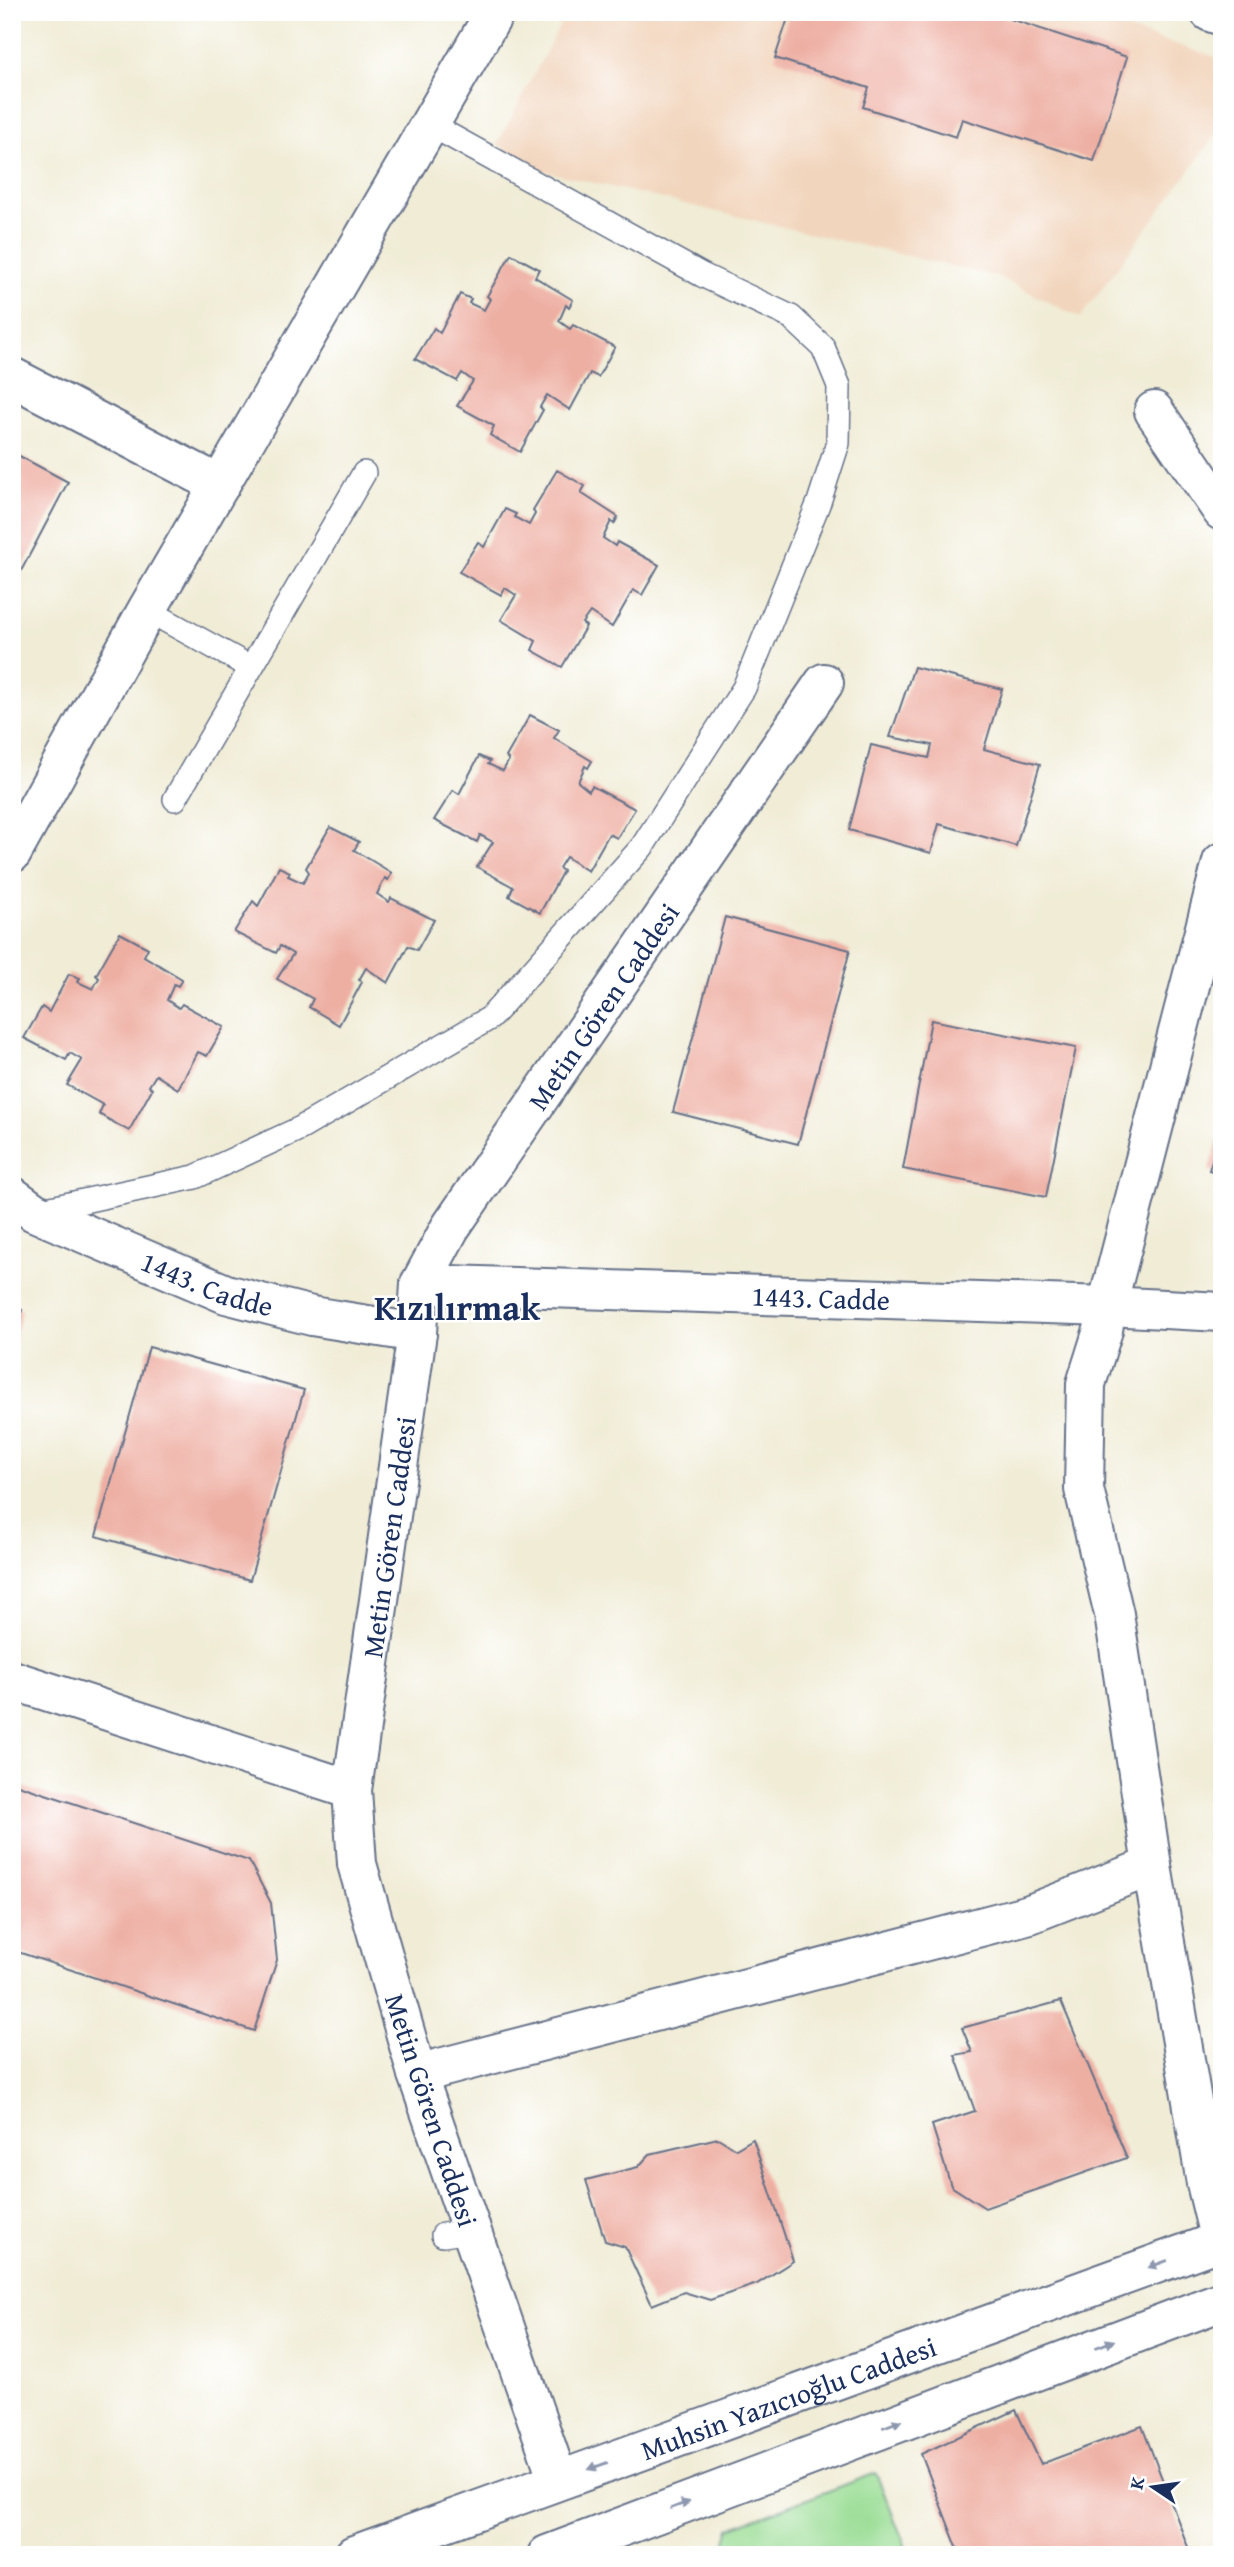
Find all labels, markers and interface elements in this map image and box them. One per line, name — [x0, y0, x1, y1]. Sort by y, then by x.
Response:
street label: Metin Gören Caddesi — [517, 894, 688, 1118]
street label: 1443. Cadde — [135, 1240, 278, 1326]
street label: 1443. Cadde — [751, 1274, 891, 1320]
district label: Kızılırmak — [374, 1282, 541, 1333]
street label: Metin Gören Caddesi — [351, 1413, 425, 1660]
street label: Metin Gören Caddesi — [375, 1988, 489, 2232]
one-way arrow — [1147, 2259, 1168, 2270]
street label: Muhsin Yazıcıoğlu Caddesi — [635, 2325, 942, 2470]
one-way arrow — [1095, 2339, 1116, 2350]
one-way arrow — [882, 2419, 903, 2430]
north arrow — [1118, 2452, 1188, 2522]
one-way arrow — [587, 2461, 608, 2472]
text: K — [1121, 2474, 1151, 2492]
one-way arrow — [669, 2499, 690, 2510]

